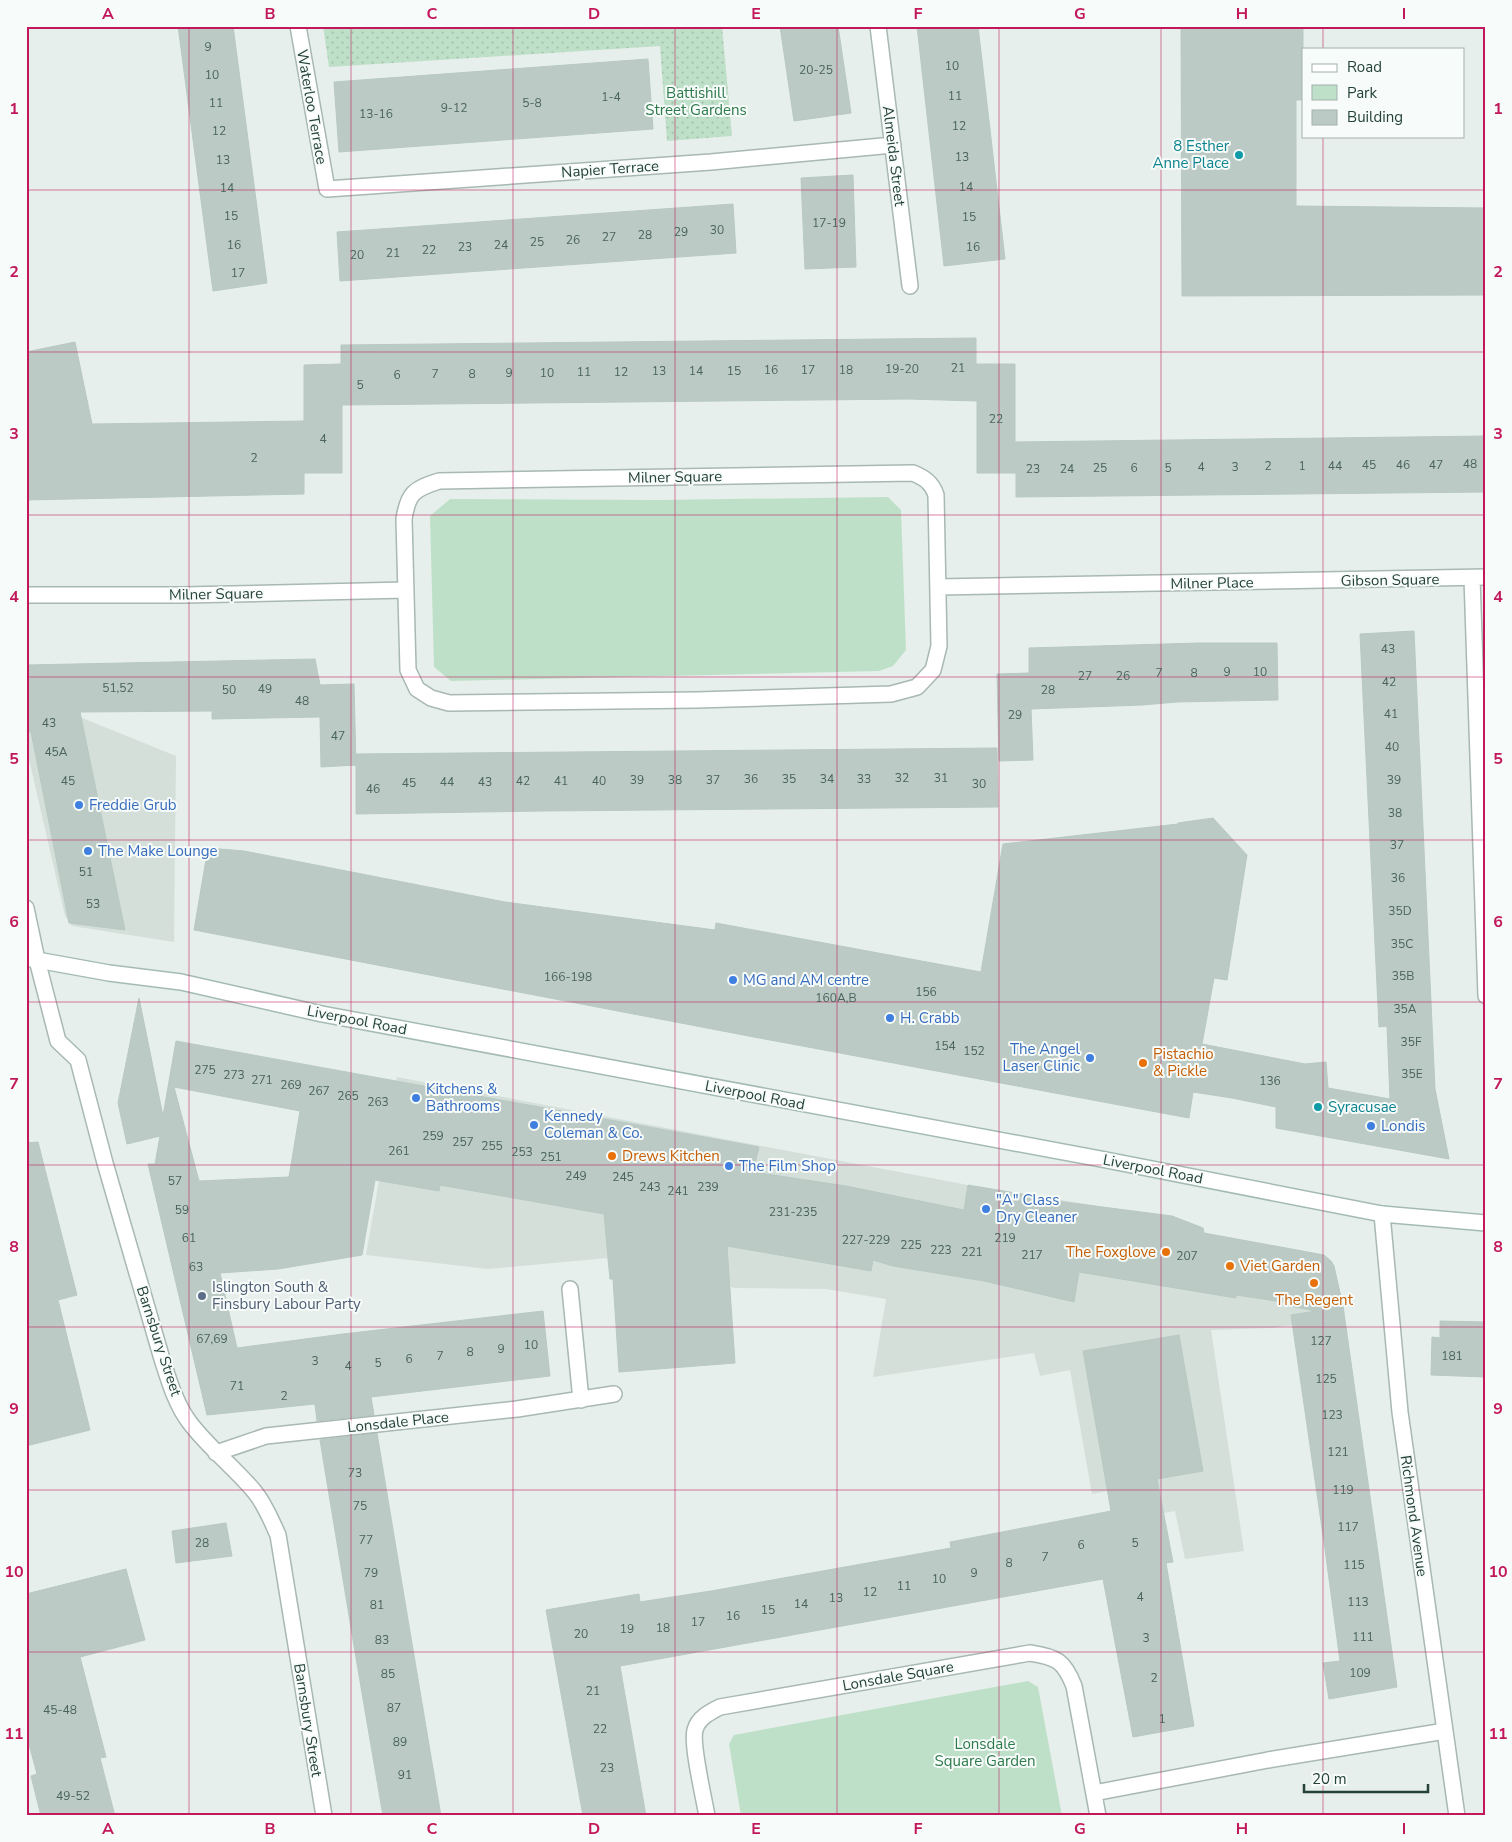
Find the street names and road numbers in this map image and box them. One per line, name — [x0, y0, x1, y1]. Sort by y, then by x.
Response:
street label: Waterloo Terrace — [292, 48, 332, 166]
street label: Almeida Street — [878, 105, 910, 208]
street label: Napier Terrace — [561, 156, 659, 182]
street label: Milner Square — [628, 466, 722, 488]
street label: Gibson Square — [1341, 569, 1440, 591]
street label: Milner Place — [1170, 572, 1254, 594]
street label: Milner Square — [169, 583, 263, 605]
street label: Liverpool Road — [305, 1001, 409, 1039]
street label: Liverpool Road — [703, 1076, 807, 1114]
street label: Liverpool Road — [1101, 1150, 1205, 1188]
street label: Barnsbury Street — [132, 1283, 186, 1399]
street label: Lonsdale Place — [346, 1407, 450, 1437]
street label: Richmond Avenue — [1396, 1454, 1432, 1578]
street label: Lonsdale Square — [841, 1656, 955, 1696]
street label: Barnsbury Street — [289, 1662, 327, 1779]

